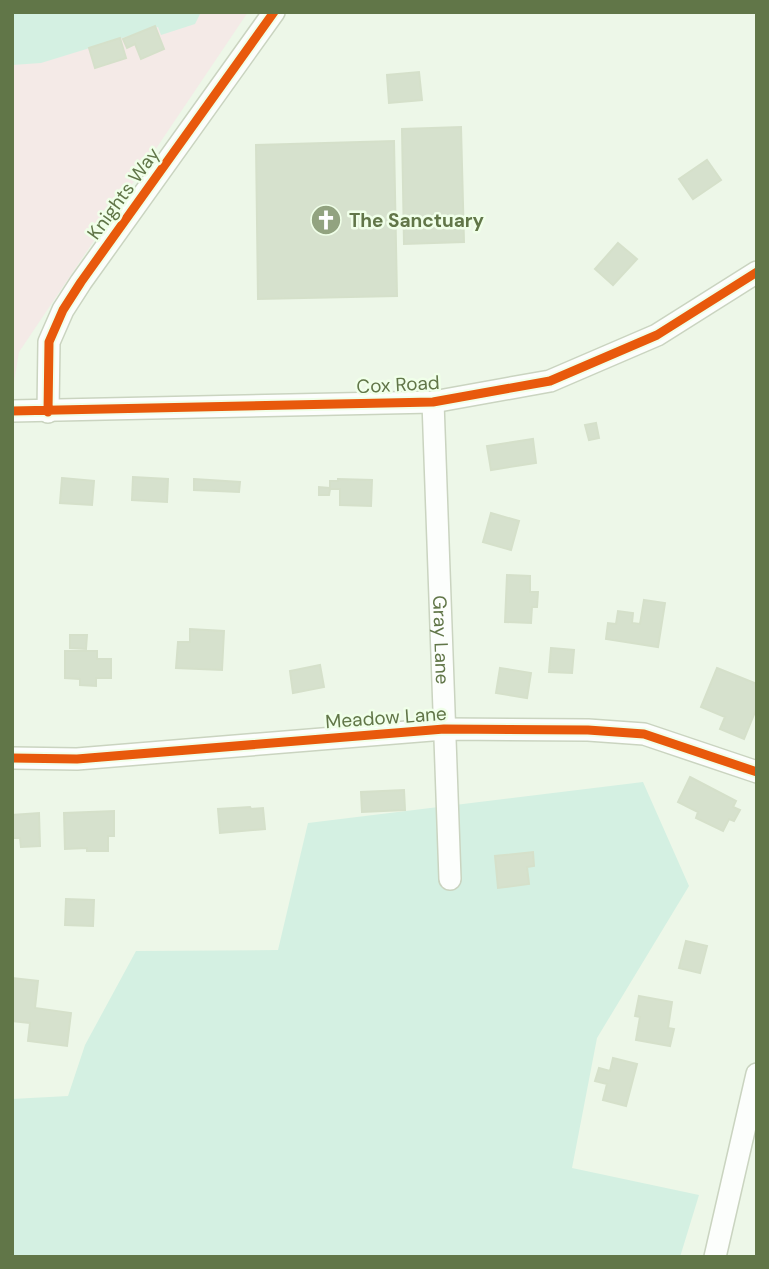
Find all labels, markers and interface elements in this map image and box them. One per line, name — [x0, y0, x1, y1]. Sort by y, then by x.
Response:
street label: Knights Way — [81, 142, 166, 244]
church icon: The Sanctuary — [309, 203, 343, 237]
place label: The Sanctuary — [349, 208, 485, 233]
street label: Cox Road — [356, 370, 440, 399]
street label: Gray Lane — [427, 595, 455, 685]
street label: Meadow Lane — [325, 701, 448, 734]

